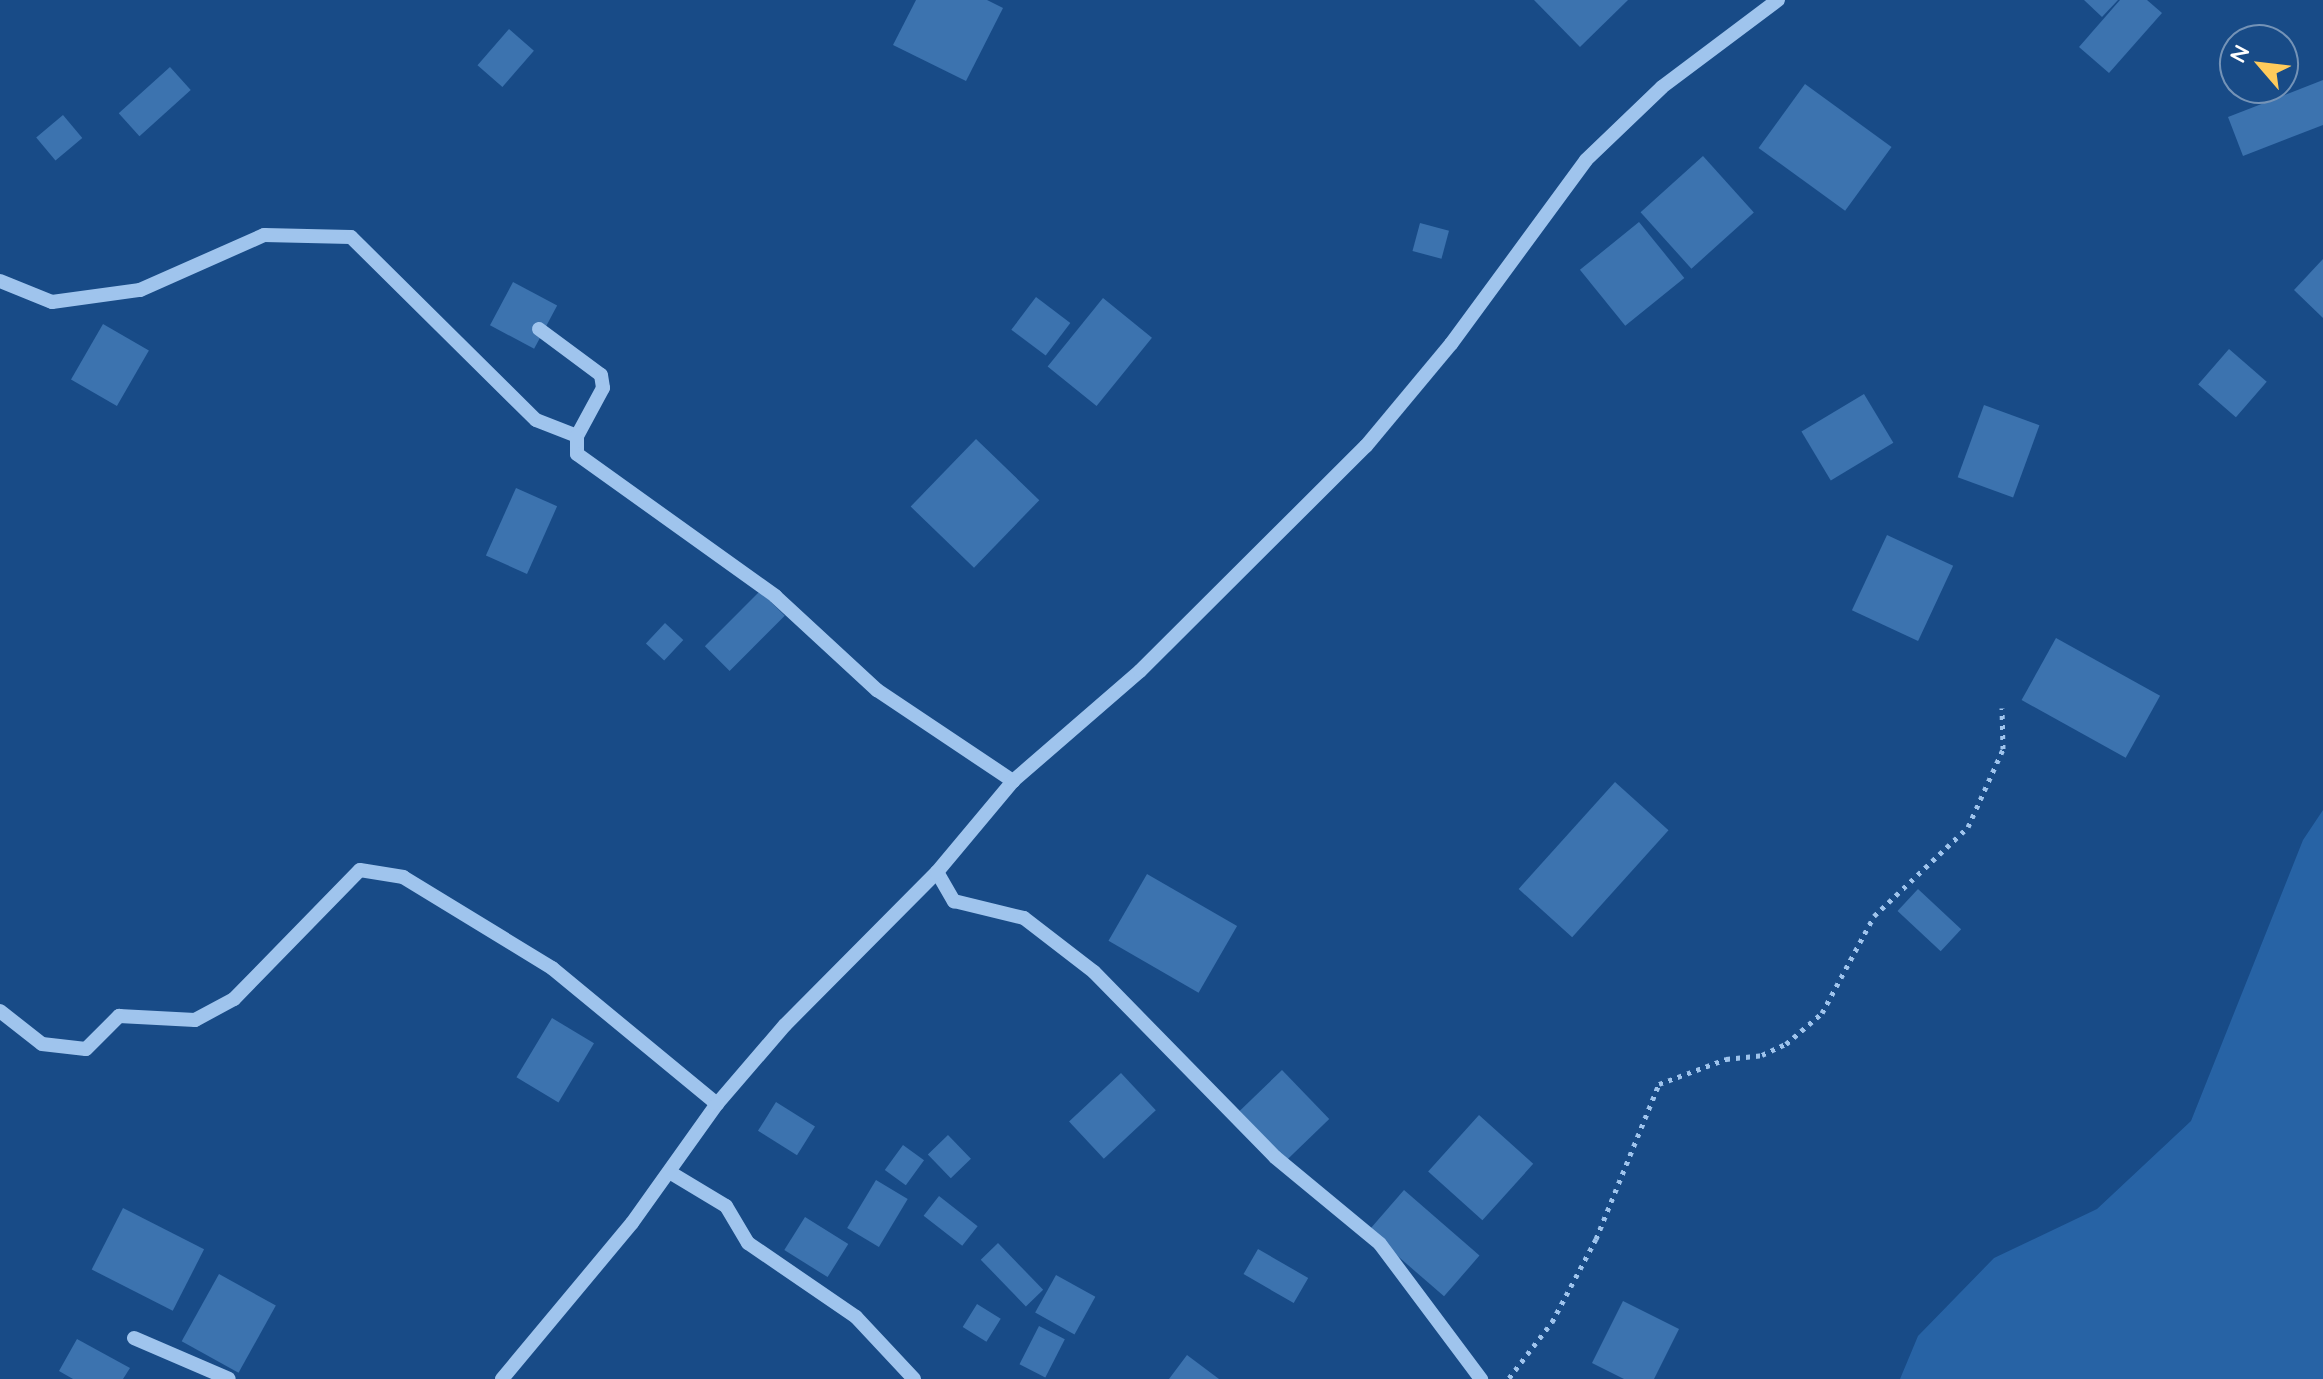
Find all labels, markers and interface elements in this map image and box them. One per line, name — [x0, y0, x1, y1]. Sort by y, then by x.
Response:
north arrow — [2219, 24, 2299, 104]
text: N — [2223, 40, 2256, 67]

